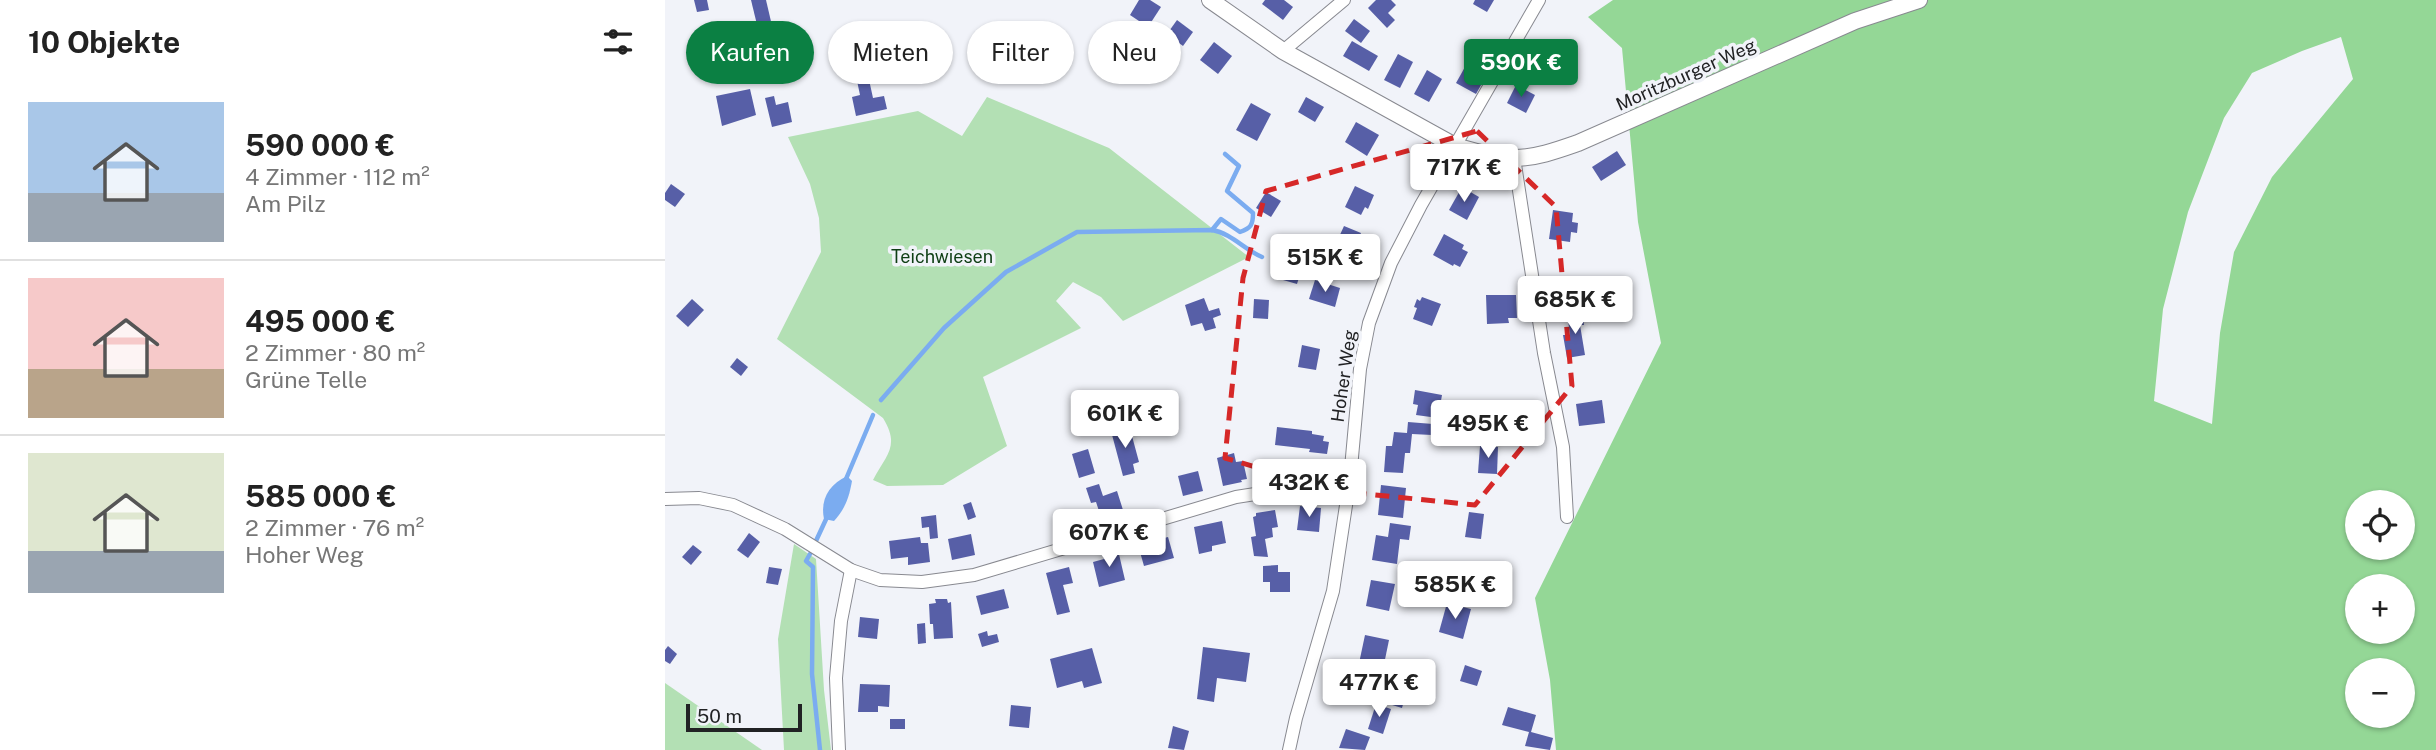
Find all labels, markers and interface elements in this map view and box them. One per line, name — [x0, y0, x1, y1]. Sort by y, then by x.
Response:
chip: Kaufen — [686, 21, 814, 84]
chip: Mieten — [828, 21, 953, 84]
chip: Filter — [967, 21, 1074, 84]
chip: Neu — [1088, 21, 1181, 84]
icon: filters — [599, 23, 637, 61]
text: 10 Objekte — [28, 24, 180, 60]
street label: Moritzburger Weg — [1613, 34, 1759, 115]
pin: 590K € — [1464, 40, 1578, 99]
text: 590K € — [1480, 48, 1562, 75]
text: 590 000 € — [245, 127, 395, 163]
icon: home — [84, 130, 168, 214]
pin: 717K € — [1407, 144, 1521, 204]
text: 717K € — [1426, 153, 1502, 180]
text: 4 Zimmer · 112 m² — [245, 163, 430, 190]
text: Am Pilz — [245, 190, 325, 217]
pin: 515K € — [1268, 234, 1382, 294]
text: 515K € — [1286, 243, 1364, 270]
park label: Teichwiesen — [891, 246, 993, 267]
pin: 685K € — [1518, 276, 1632, 336]
text: 685K € — [1534, 285, 1616, 312]
text: 495 000 € — [245, 303, 396, 339]
icon: home — [84, 306, 168, 390]
street label: Hoher Weg — [1327, 328, 1360, 423]
text: 2 Zimmer · 80 m² — [245, 339, 425, 366]
text: Grüne Telle — [245, 366, 367, 393]
pin: 601K € — [1068, 391, 1182, 450]
text: 601K € — [1087, 399, 1163, 426]
pin: 495K € — [1431, 400, 1545, 460]
text: 495K € — [1447, 409, 1529, 436]
pin: 432K € — [1252, 460, 1366, 519]
text: 432K € — [1268, 468, 1350, 495]
text: 585 000 € — [245, 478, 397, 514]
icon: home — [84, 481, 168, 565]
map controls — [2345, 490, 2415, 728]
button: locate — [2345, 490, 2415, 560]
pin: 607K € — [1052, 510, 1166, 569]
text: 2 Zimmer · 76 m² — [245, 514, 424, 541]
text: 607K € — [1069, 518, 1149, 545]
text: Hoher Weg — [245, 541, 364, 568]
pin: 585K € — [1398, 562, 1512, 621]
text: 585K € — [1413, 570, 1497, 597]
button: + — [2345, 574, 2415, 644]
button: − — [2345, 658, 2415, 728]
pin: 477K € — [1322, 660, 1436, 719]
text: 477K € — [1339, 668, 1419, 695]
scale bar — [686, 701, 801, 733]
text: 50 m — [697, 705, 742, 727]

